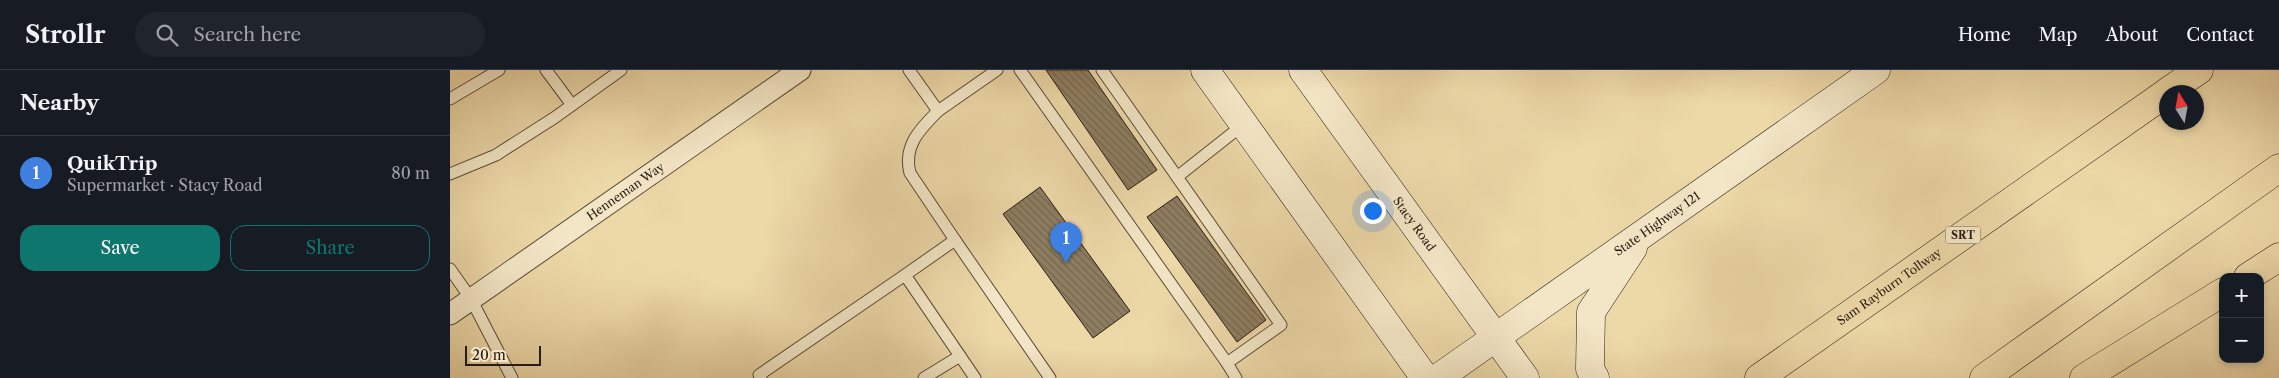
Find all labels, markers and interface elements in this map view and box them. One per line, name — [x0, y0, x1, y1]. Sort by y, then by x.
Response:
search box — [135, 12, 485, 57]
text: Strollr — [25, 20, 105, 49]
icon: search — [153, 21, 181, 49]
text: Search here — [193, 23, 301, 46]
text: Home — [1958, 24, 2011, 46]
text: Map — [2039, 24, 2077, 46]
text: About — [2105, 24, 2158, 46]
text: Contact — [2186, 24, 2254, 46]
north arrow — [2159, 85, 2204, 130]
text: Nearby — [20, 90, 99, 115]
text: QuikTrip — [67, 152, 158, 175]
street label: Henneman Way — [584, 159, 667, 223]
text: 1 — [32, 163, 40, 183]
text: 80 m — [391, 163, 430, 183]
text: Supermarket · Stacy Road — [67, 175, 262, 195]
street label: State Highway 121 — [1611, 188, 1703, 259]
street label: Stacy Road — [1390, 194, 1439, 254]
your location — [1360, 198, 1386, 224]
pin: 1 — [1050, 222, 1082, 263]
button: Save — [20, 225, 220, 271]
button: Share — [230, 225, 430, 271]
road number: SRT — [1946, 226, 1980, 244]
street label: Sam Rayburn Tollway — [1834, 244, 1944, 328]
map controls — [2219, 273, 2264, 363]
button: + — [2219, 273, 2264, 318]
button: − — [2219, 318, 2264, 363]
scale bar — [465, 343, 541, 366]
text: 20 m — [472, 346, 506, 364]

